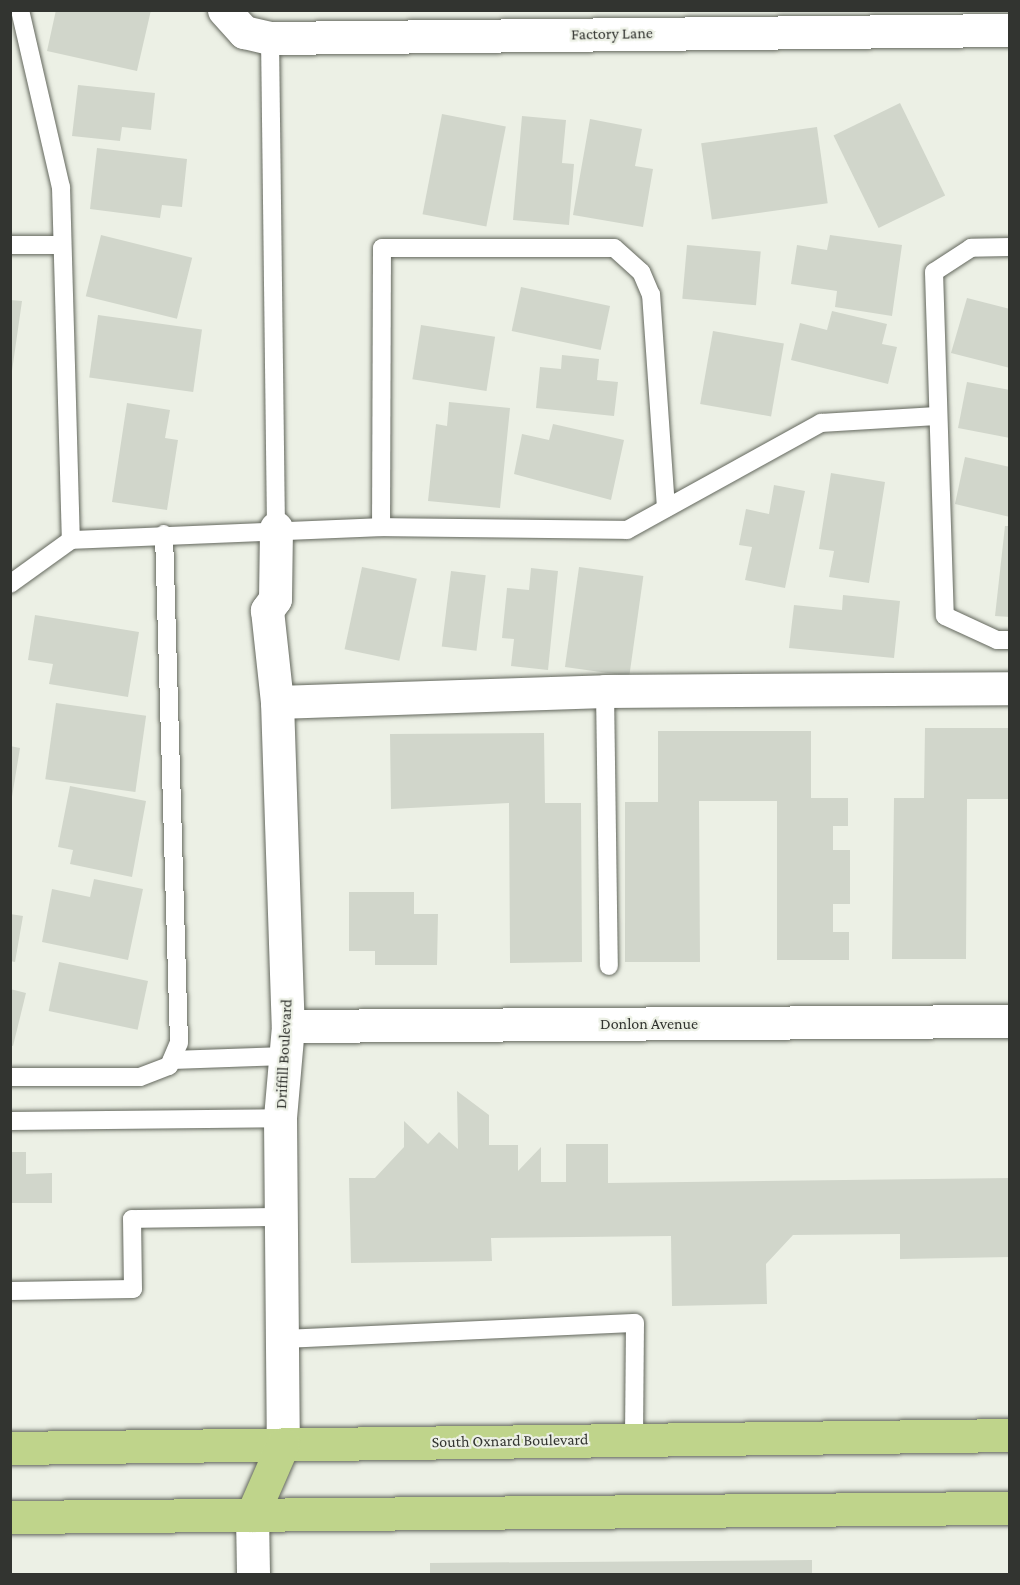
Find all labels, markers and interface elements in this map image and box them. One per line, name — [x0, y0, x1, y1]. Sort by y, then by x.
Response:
street label: Factory Lane — [571, 24, 653, 44]
street label: Driffill Boulevard — [272, 999, 296, 1109]
street label: Donlon Avenue — [600, 1014, 698, 1034]
street label: South Oxnard Boulevard — [432, 1430, 588, 1452]

